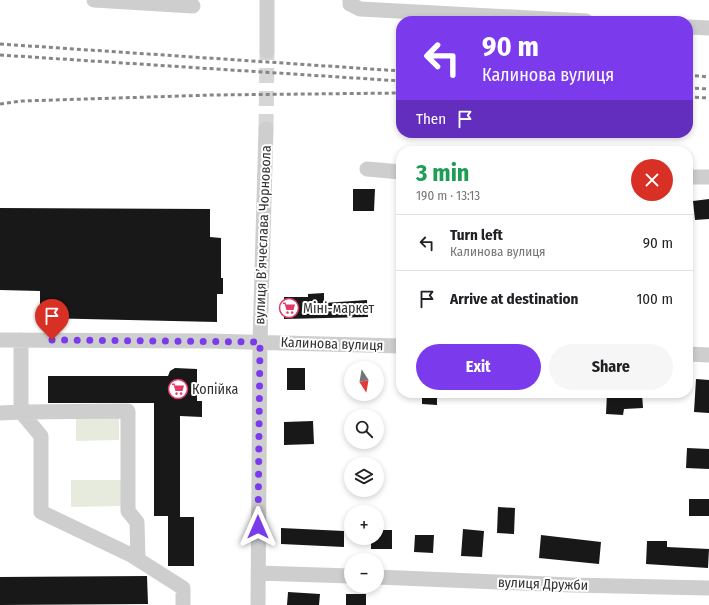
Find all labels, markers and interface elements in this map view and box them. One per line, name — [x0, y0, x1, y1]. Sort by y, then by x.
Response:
text: 90 m — [482, 30, 539, 63]
icon: left — [416, 32, 468, 84]
text: Калинова вулиця — [482, 64, 614, 86]
icon: arrive — [454, 108, 476, 130]
text: Then — [416, 110, 446, 128]
street label: вулиця Вʼячеслава Чорновола — [251, 145, 275, 325]
text: 3 min — [416, 159, 469, 187]
button: close — [631, 159, 673, 201]
text: 190 m · 13:13 — [416, 188, 480, 203]
text: Turn left — [450, 226, 503, 244]
icon: left — [416, 232, 438, 254]
text: 90 m — [643, 234, 673, 252]
text: Калинова вулиця — [450, 244, 546, 259]
icon: arrive — [416, 288, 438, 310]
text: Arrive at destination — [450, 290, 578, 308]
text: 100 m — [636, 290, 673, 308]
supermarket icon: Міні-маркет — [278, 297, 300, 319]
pin — [35, 299, 69, 340]
place label: Міні-маркет — [303, 300, 374, 317]
icon: arrive — [41, 305, 63, 327]
street label: Калинова вулиця — [280, 334, 384, 354]
button: Exit — [416, 344, 541, 390]
button: Share — [549, 344, 673, 390]
north arrow — [344, 361, 384, 401]
map controls — [344, 361, 384, 593]
supermarket icon: Копійка — [167, 378, 189, 400]
place label: Копійка — [192, 381, 238, 398]
button: search — [344, 409, 384, 449]
button: layers — [344, 457, 384, 497]
button: + — [344, 505, 384, 545]
position arrow — [237, 506, 279, 548]
button: − — [344, 553, 384, 593]
street label: вулиця Дружби — [498, 574, 588, 594]

